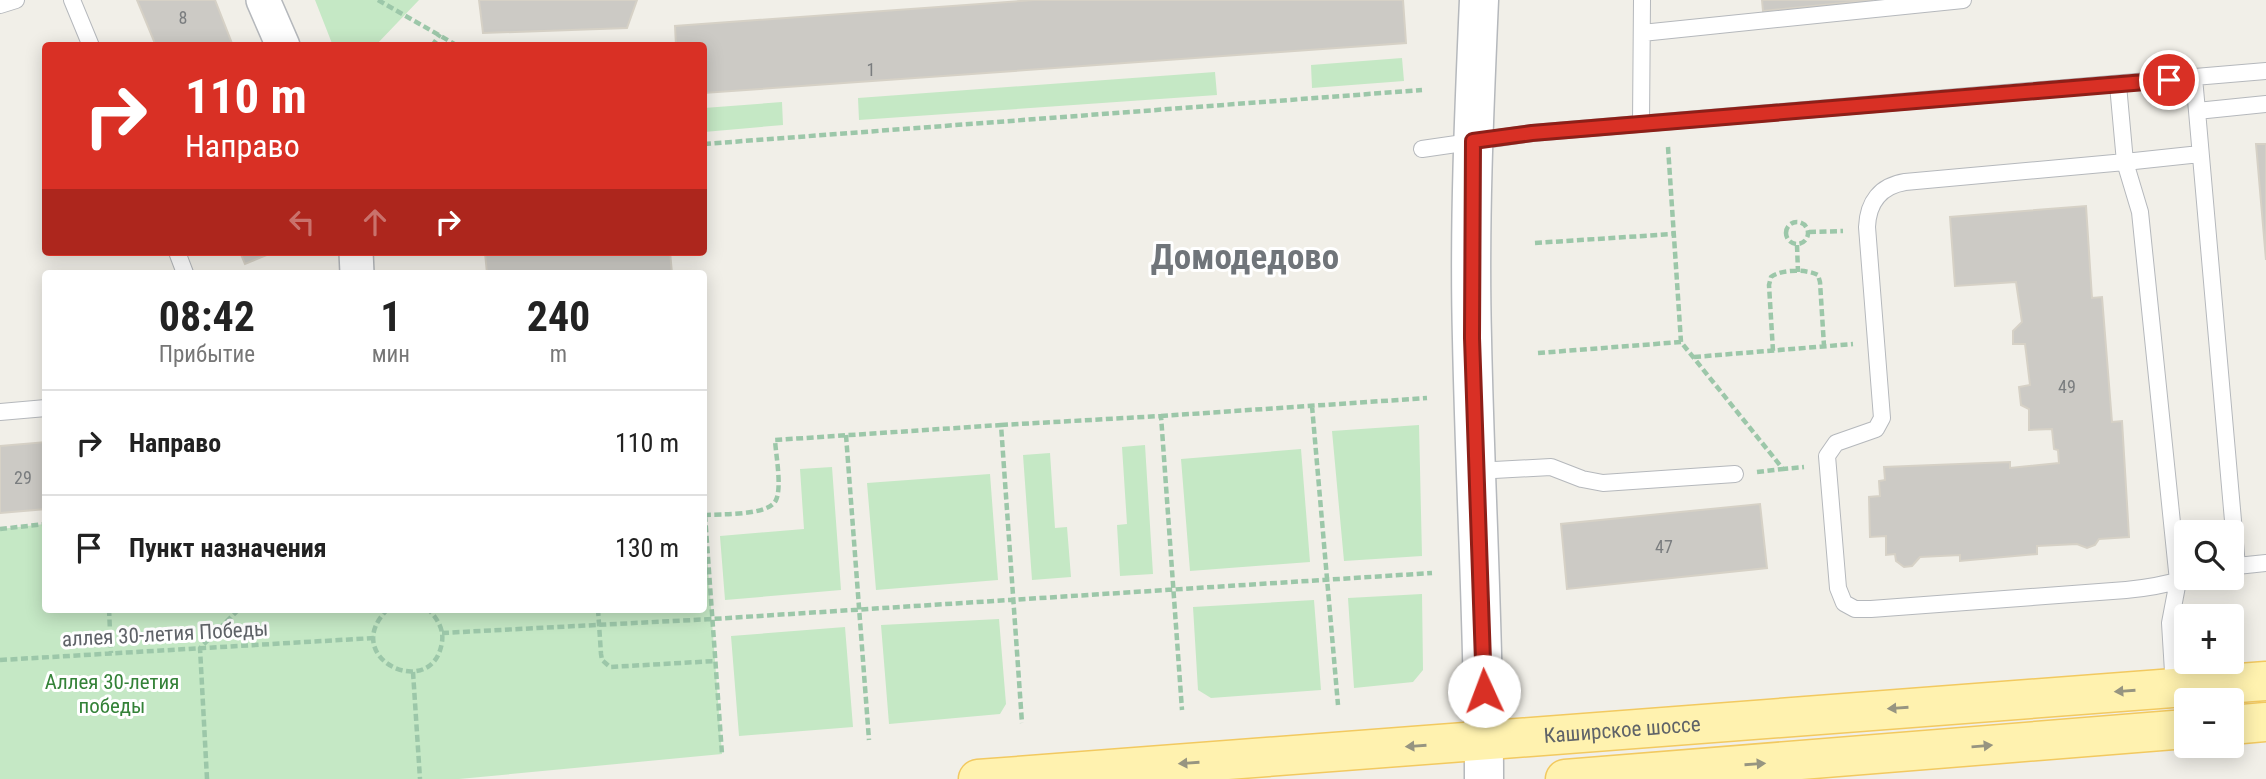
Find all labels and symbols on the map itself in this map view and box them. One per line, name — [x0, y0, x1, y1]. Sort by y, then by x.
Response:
house number: 8 — [179, 7, 187, 28]
pin — [2139, 50, 2199, 110]
house number: 1 — [867, 59, 875, 80]
district label: Домодедово — [1151, 237, 1339, 278]
house number: 49 — [2058, 376, 2076, 397]
house number: 29 — [14, 467, 32, 488]
house number: 47 — [1655, 536, 1673, 557]
street label: аллея 30-летия Победы — [61, 617, 269, 651]
position arrow — [1447, 654, 1521, 728]
park label: Аллея 30-летия победы — [45, 670, 179, 718]
one-way arrow — [2113, 686, 2135, 697]
one-way arrow — [1887, 703, 1909, 714]
street label: Каширское шоссе — [1543, 712, 1702, 748]
one-way arrow — [1971, 740, 1993, 751]
one-way arrow — [1405, 741, 1427, 752]
one-way arrow — [1178, 758, 1200, 769]
one-way arrow — [1744, 758, 1766, 769]

